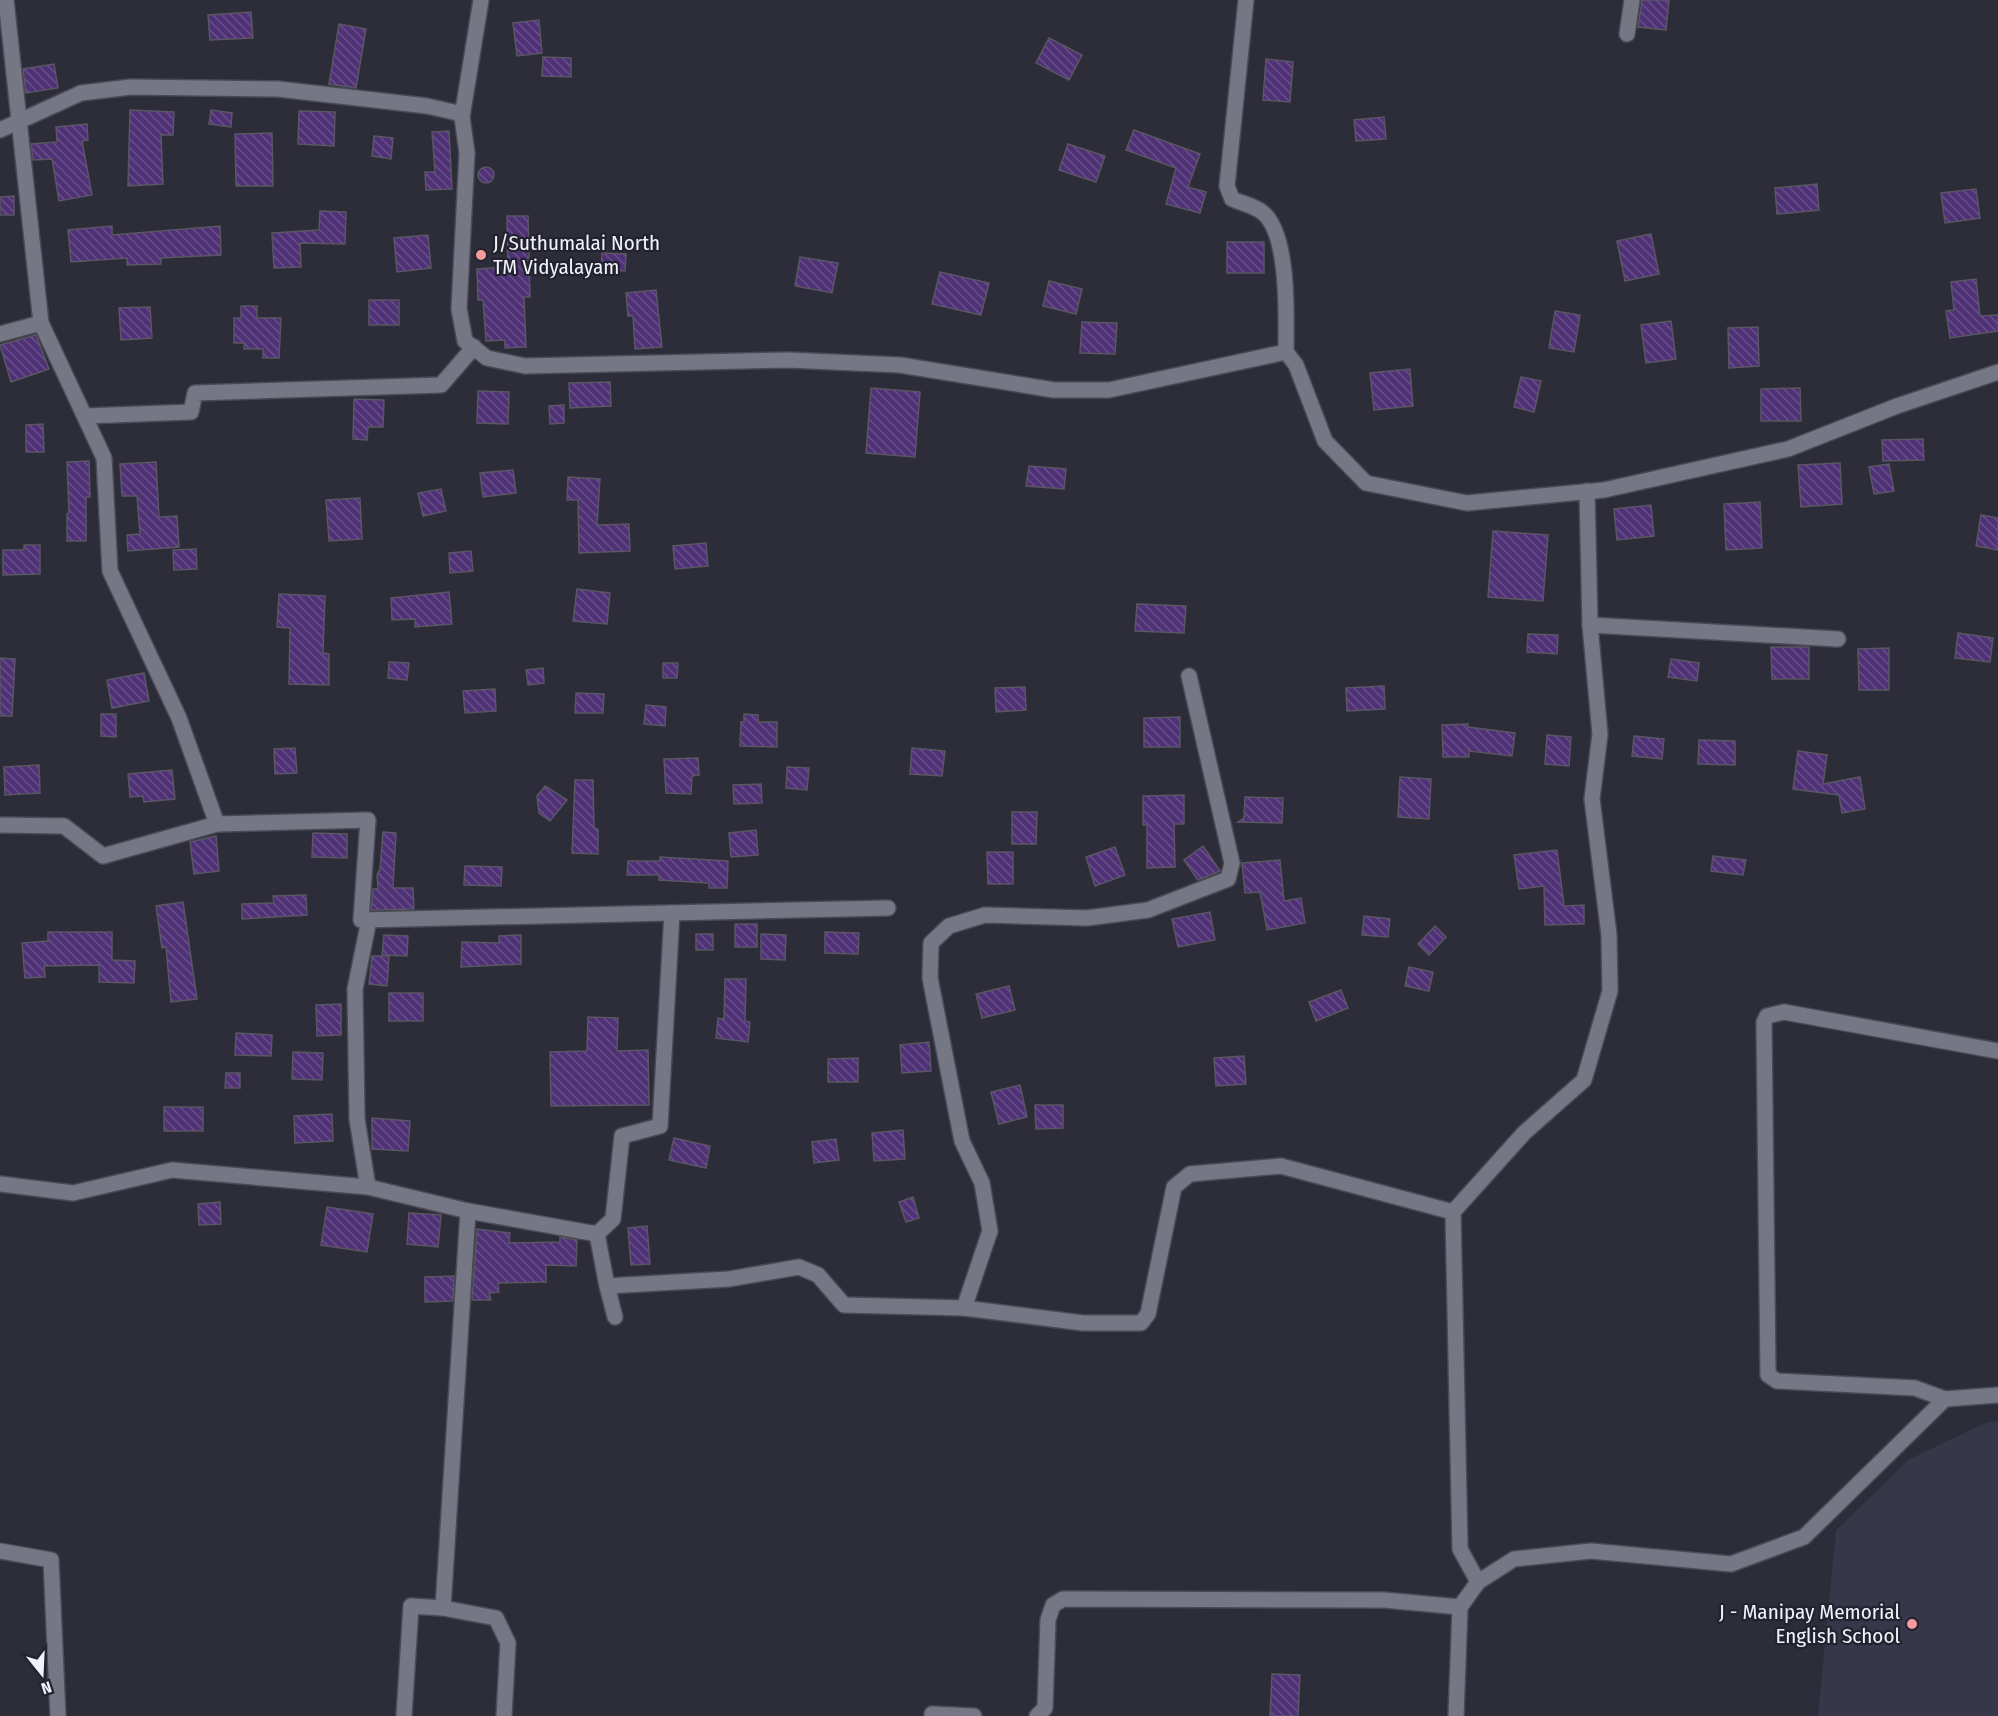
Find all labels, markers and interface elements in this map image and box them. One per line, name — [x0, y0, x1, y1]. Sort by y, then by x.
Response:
place label: J/Suthumalai North TM Vidyalayam — [493, 230, 660, 280]
marker: J/Suthumalai North TM Vidyalayam — [474, 248, 488, 262]
place label: J - Manipay Memorial English School — [1719, 1599, 1900, 1649]
marker: J - Manipay Memorial English School — [1905, 1617, 1919, 1631]
north arrow — [12, 1644, 72, 1704]
text: N — [39, 1677, 54, 1698]

